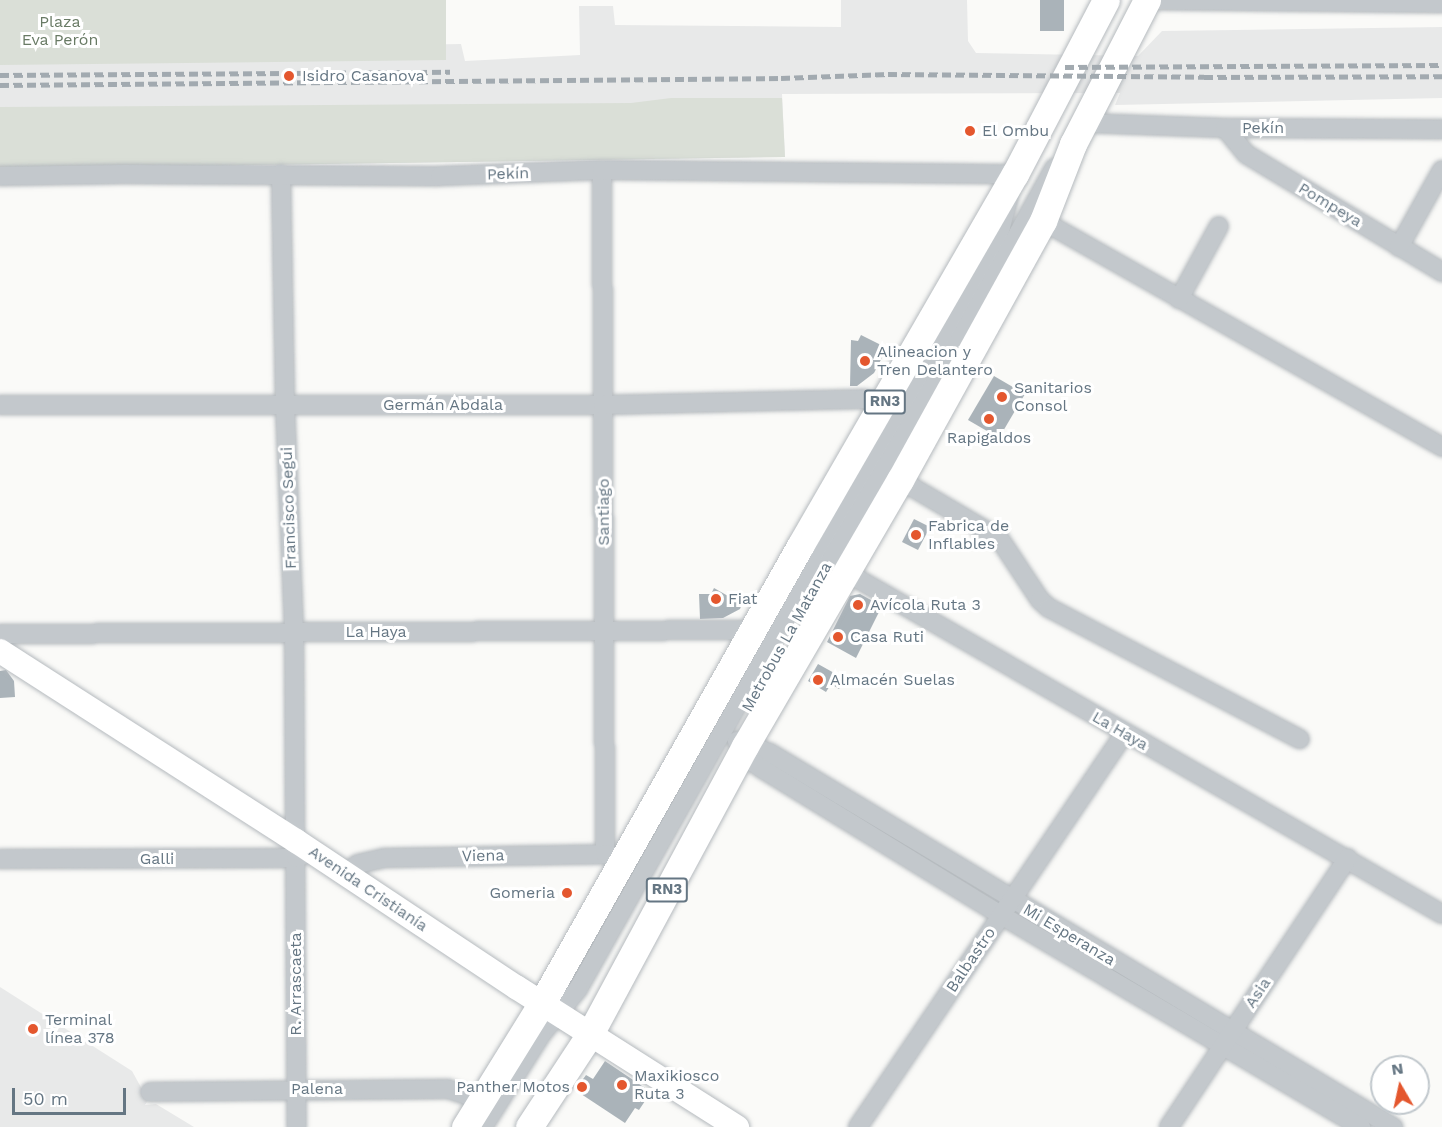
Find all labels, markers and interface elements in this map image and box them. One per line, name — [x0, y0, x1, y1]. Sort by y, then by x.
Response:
park label: Plaza Eva Perón — [22, 12, 98, 50]
place label: Isidro Casanova — [302, 66, 425, 86]
marker: Isidro Casanova — [280, 67, 298, 85]
street label: Pekín — [1242, 118, 1284, 138]
place label: El Ombu — [982, 121, 1050, 141]
marker: El Ombu — [963, 124, 977, 138]
street label: Pekín — [487, 164, 529, 184]
street label: Pompeya — [1295, 179, 1365, 231]
place label: Alineacion y Tren Delantero — [877, 342, 993, 380]
marker: Alineacion y Tren Delantero — [858, 354, 872, 368]
place label: Sanitarios Consol — [1014, 378, 1092, 416]
road number: RN3 — [862, 390, 908, 414]
marker: Sanitarios Consol — [995, 390, 1009, 404]
street label: Germán Abdala — [383, 395, 503, 415]
marker: Rapigaldos — [982, 412, 996, 426]
place label: Rapigaldos — [947, 428, 1031, 448]
street label: Francisco Segui — [277, 447, 301, 569]
street label: Santiago — [594, 478, 614, 546]
place label: Fabrica de Inflables — [928, 516, 1010, 554]
marker: Fabrica de Inflables — [909, 528, 923, 542]
street label: Metrobus La Matanza — [738, 559, 836, 715]
place label: Fiat — [728, 589, 757, 609]
marker: Fiat — [709, 592, 723, 606]
place label: Avícola Ruta 3 — [870, 595, 981, 615]
marker: Avícola Ruta 3 — [851, 598, 865, 612]
street label: La Haya — [345, 622, 407, 642]
place label: Casa Ruti — [850, 627, 924, 647]
marker: Casa Ruti — [831, 630, 845, 644]
place label: Almacén Suelas — [830, 670, 955, 690]
marker: Almacén Suelas — [811, 673, 825, 687]
street label: La Haya — [1089, 707, 1151, 755]
street label: Avenida Cristianía — [305, 842, 431, 936]
street label: Viena — [461, 846, 505, 866]
street label: Galli — [140, 849, 174, 869]
road number: RN3 — [644, 878, 690, 902]
place label: Gomeria — [489, 883, 555, 903]
marker: Gomeria — [560, 886, 574, 900]
street label: Mi Esperanza — [1019, 900, 1119, 970]
street label: Balbastro — [942, 924, 1000, 996]
street label: R. Arrascaeta — [286, 932, 306, 1036]
street label: Asia — [1241, 974, 1275, 1012]
place label: Terminal línea 378 — [45, 1010, 115, 1048]
marker: Terminal línea 378 — [26, 1022, 40, 1036]
north arrow — [1370, 1055, 1430, 1115]
text: N — [1390, 1058, 1405, 1079]
place label: Maxikiosco Ruta 3 — [634, 1066, 719, 1104]
scale bar — [15, 1076, 129, 1114]
place label: Panther Motos — [456, 1077, 570, 1097]
marker: Maxikiosco Ruta 3 — [615, 1078, 629, 1092]
street label: Palena — [291, 1079, 343, 1099]
marker: Panther Motos — [575, 1080, 589, 1094]
text: 50 m — [23, 1088, 68, 1109]

